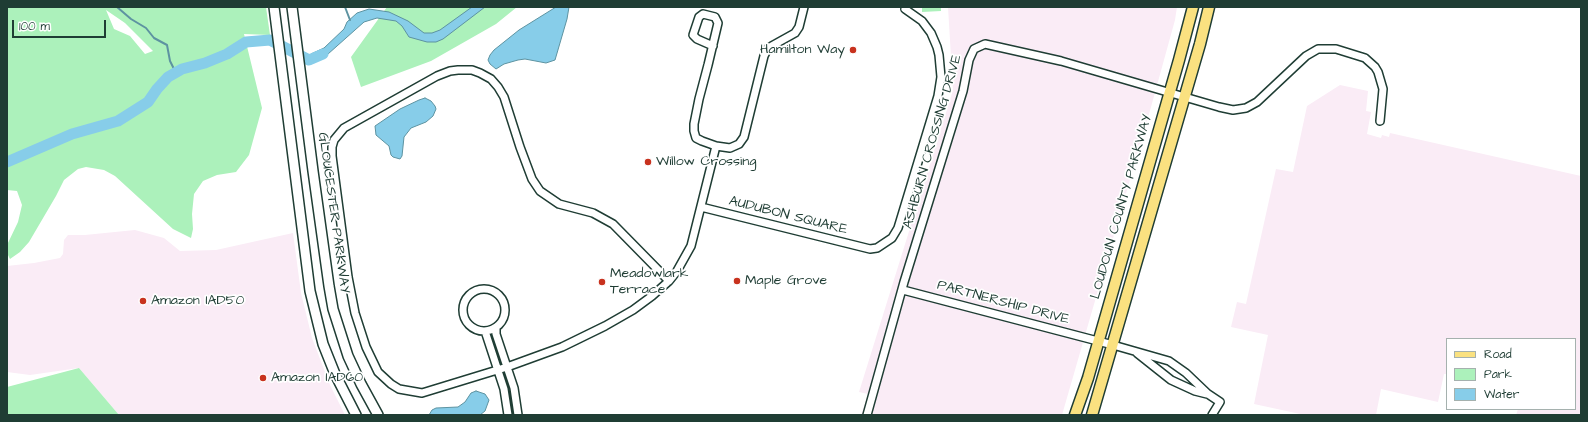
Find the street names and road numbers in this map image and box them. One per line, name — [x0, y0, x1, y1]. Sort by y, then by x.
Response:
street label: ASHBURN CROSSING DRIVE — [900, 53, 966, 231]
street label: LOUDOUN COUNTY PARKWAY — [1088, 113, 1156, 301]
street label: GLOUCESTER PARKWAY — [313, 131, 353, 295]
street label: AUDUBON SQUARE — [727, 193, 849, 239]
street label: PARTNERSHIP DRIVE — [935, 277, 1071, 329]

